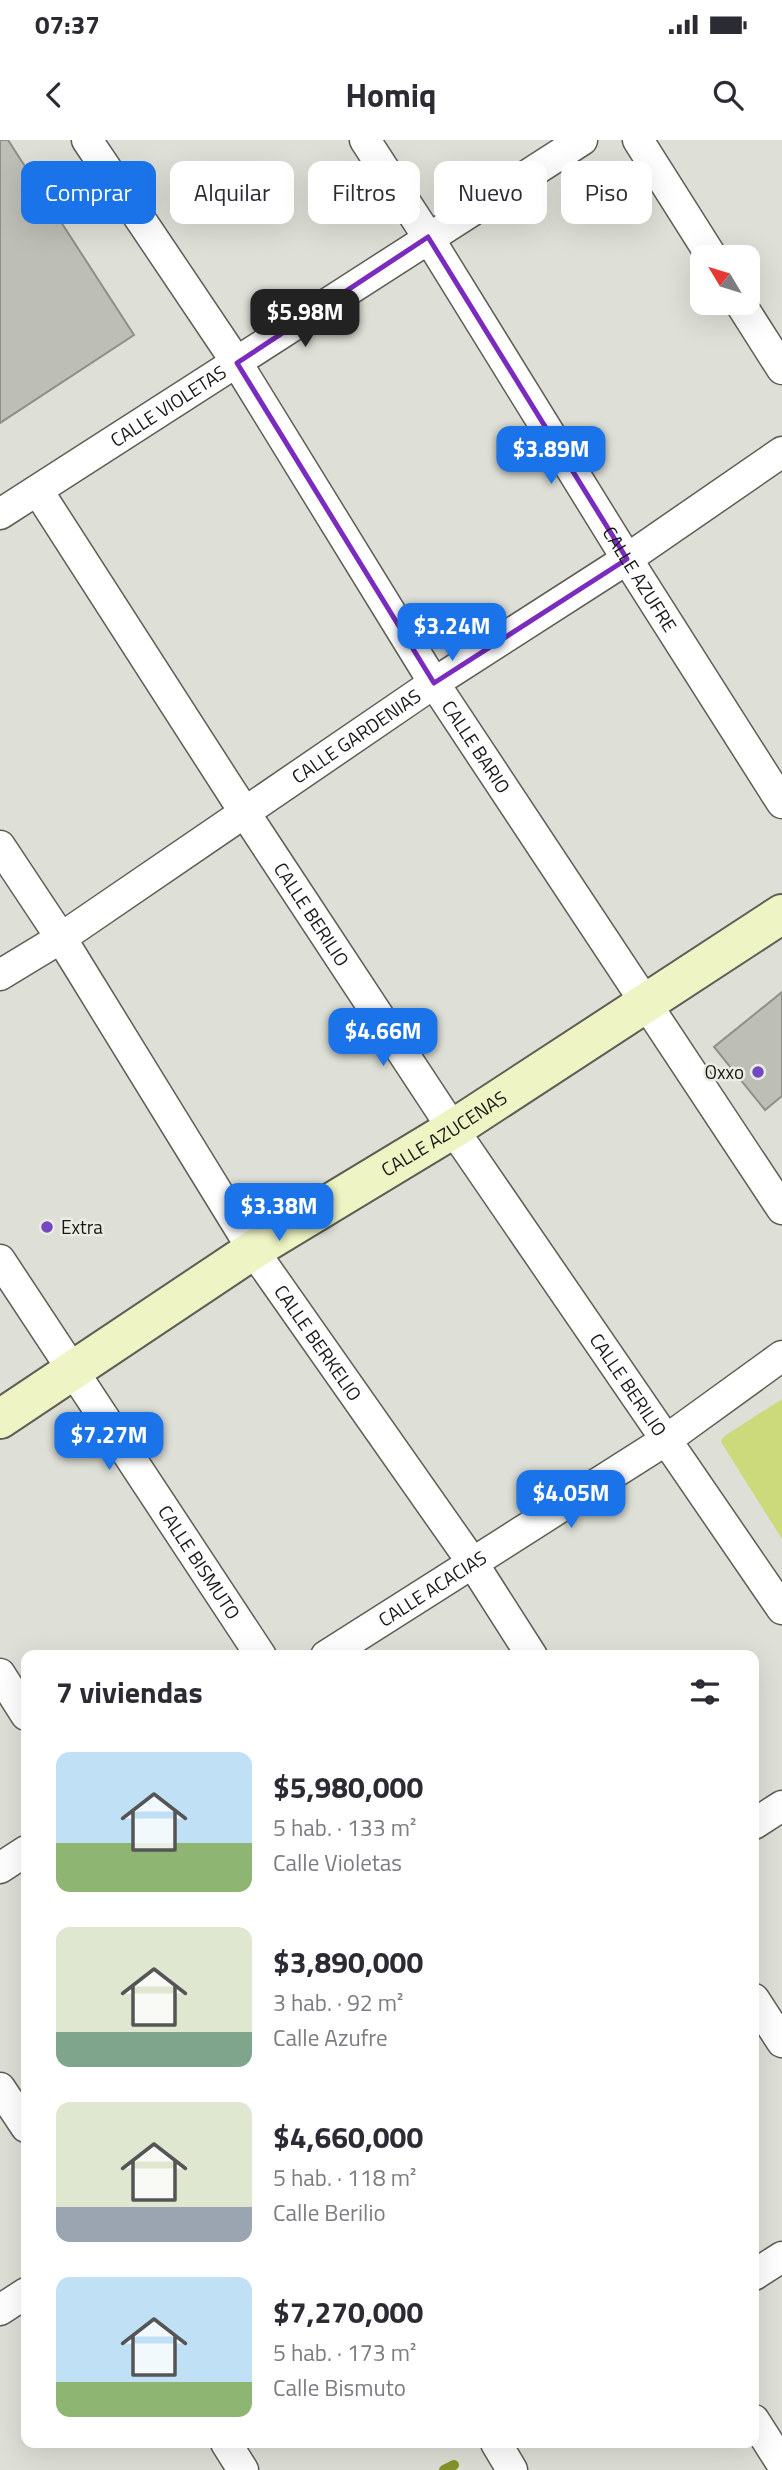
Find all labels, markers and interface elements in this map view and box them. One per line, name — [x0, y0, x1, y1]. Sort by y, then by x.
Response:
text: 07:37 — [35, 5, 100, 44]
text: Homiq — [346, 71, 436, 119]
icon: back — [35, 76, 73, 114]
icon: search — [709, 76, 747, 114]
chip: Comprar — [21, 161, 156, 224]
chip: Alquilar — [170, 161, 294, 224]
chip: Filtros — [308, 161, 420, 224]
chip: Nuevo — [434, 161, 547, 224]
chip: Piso — [561, 161, 652, 224]
north arrow — [690, 245, 760, 315]
map controls — [690, 245, 760, 315]
pin: $5.98M — [248, 290, 362, 349]
text: $5.98M — [266, 294, 344, 329]
street label: CALLE VIOLETAS — [104, 357, 232, 454]
pin: $3.89M — [494, 426, 608, 486]
text: $3.89M — [512, 431, 590, 466]
street label: CALLE AZUFRE — [596, 520, 685, 637]
pin: $3.24M — [395, 603, 509, 663]
text: $3.24M — [413, 608, 491, 643]
street label: CALLE GARDENIAS — [285, 681, 427, 790]
street label: CALLE BARIO — [435, 694, 518, 799]
street label: CALLE BERILIO — [267, 856, 357, 972]
pin: $4.66M — [326, 1009, 440, 1068]
text: $4.66M — [344, 1013, 422, 1048]
place label: Oxxo — [704, 1057, 744, 1086]
marker: Oxxo — [750, 1064, 766, 1080]
street label: CALLE AZUCENAS — [375, 1083, 512, 1183]
pin: $3.38M — [222, 1184, 336, 1243]
text: $3.38M — [240, 1188, 318, 1223]
place label: Extra — [61, 1212, 103, 1241]
marker: Extra — [39, 1219, 55, 1235]
street label: CALLE BERKELIO — [267, 1278, 369, 1407]
street label: CALLE BERILIO — [583, 1327, 674, 1442]
pin: $7.27M — [52, 1412, 166, 1472]
text: $7.27M — [70, 1417, 148, 1452]
pin: $4.05M — [514, 1470, 628, 1530]
text: $4.05M — [532, 1475, 610, 1510]
street label: CALLE BISMUTO — [151, 1499, 248, 1625]
street label: CALLE ACACIAS — [372, 1543, 492, 1633]
text: 7 viviendas — [56, 1669, 203, 1715]
icon: filters — [686, 1673, 724, 1711]
text: $5,980,000 — [273, 1764, 423, 1810]
icon: home — [112, 1780, 196, 1864]
text: 5 hab. · 133 m² — [273, 1810, 416, 1845]
text: Calle Violetas — [273, 1845, 402, 1880]
text: $3,890,000 — [273, 1939, 423, 1985]
icon: home — [112, 1955, 196, 2039]
text: 3 hab. · 92 m² — [273, 1985, 403, 2020]
text: Calle Azufre — [273, 2020, 388, 2055]
text: $4,660,000 — [273, 2114, 423, 2160]
icon: home — [112, 2130, 196, 2214]
text: 5 hab. · 118 m² — [273, 2160, 416, 2195]
text: Calle Berilio — [273, 2195, 386, 2230]
text: $7,270,000 — [273, 2289, 423, 2335]
icon: home — [112, 2305, 196, 2389]
text: 5 hab. · 173 m² — [273, 2335, 416, 2370]
text: Calle Bismuto — [273, 2370, 406, 2405]

